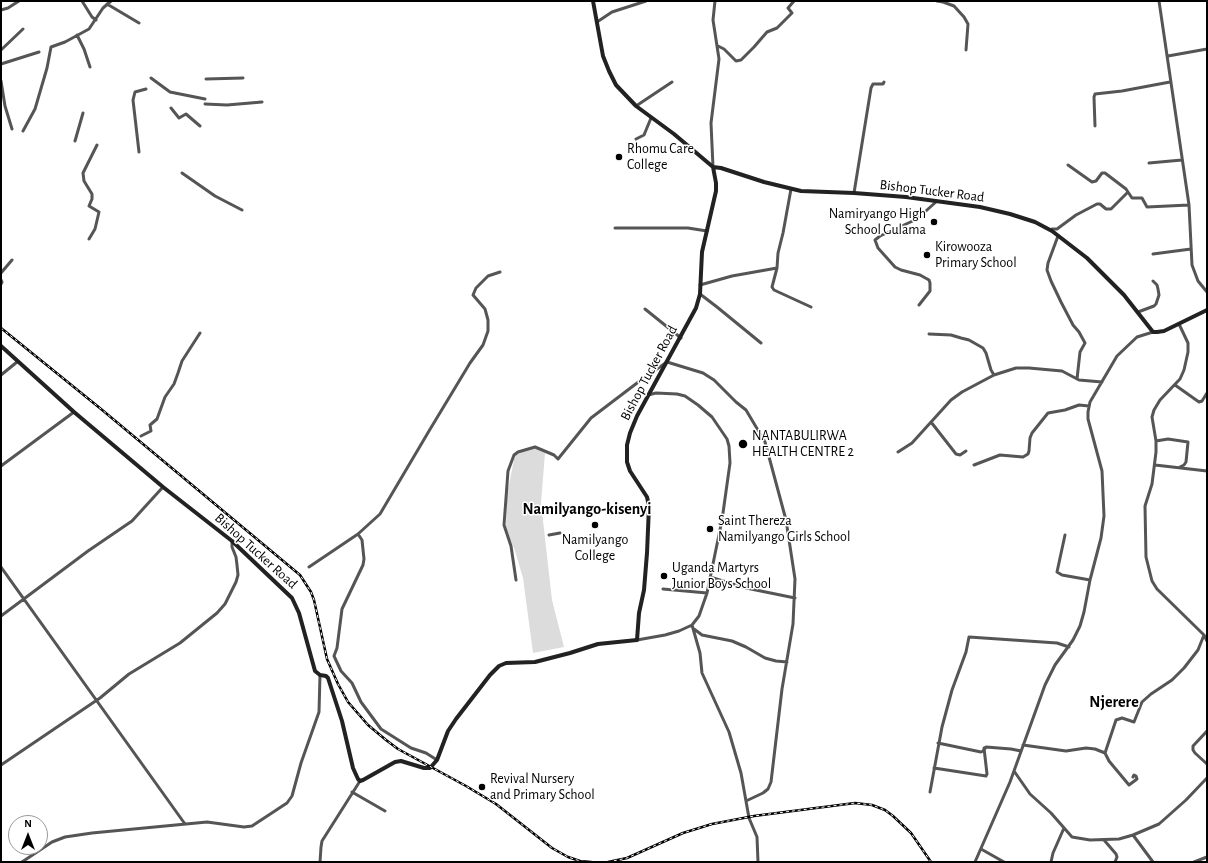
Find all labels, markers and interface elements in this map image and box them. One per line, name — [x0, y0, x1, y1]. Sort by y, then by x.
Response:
place label: Rhomu Care College — [627, 141, 694, 174]
marker: Rhomu Care College — [614, 152, 624, 162]
street label: Bishop Tucker Road — [879, 176, 985, 206]
place label: Namiryango High School Gulama — [829, 206, 926, 238]
marker: Namiryango High School Gulama — [929, 217, 939, 227]
place label: Kirowooza Primary School — [935, 239, 1017, 272]
marker: Kirowooza Primary School — [922, 250, 932, 260]
street label: Bishop Tucker Road — [617, 323, 681, 423]
place label: NANTABULIRWA HEALTH CENTRE 2 — [752, 428, 854, 460]
marker: NANTABULIRWA HEALTH CENTRE 2 — [737, 438, 749, 450]
district label: Namilyango-kisenyi — [523, 499, 651, 519]
street label: Bishop Tucker Road — [211, 510, 301, 592]
place label: Saint Thereza Namilyango Girls School — [718, 513, 850, 546]
marker: Namilyango College — [590, 520, 600, 530]
marker: Saint Thereza Namilyango Girls School — [705, 524, 715, 534]
place label: Namilyango College — [562, 532, 628, 564]
place label: Uganda Martyrs Junior Boys School — [672, 560, 771, 592]
marker: Uganda Martyrs Junior Boys School — [659, 571, 669, 581]
district label: Njerere — [1089, 692, 1139, 712]
place label: Revival Nursery and Primary School — [490, 771, 595, 804]
marker: Revival Nursery and Primary School — [477, 782, 487, 792]
north arrow — [8, 815, 48, 855]
text: N — [24, 818, 32, 829]

